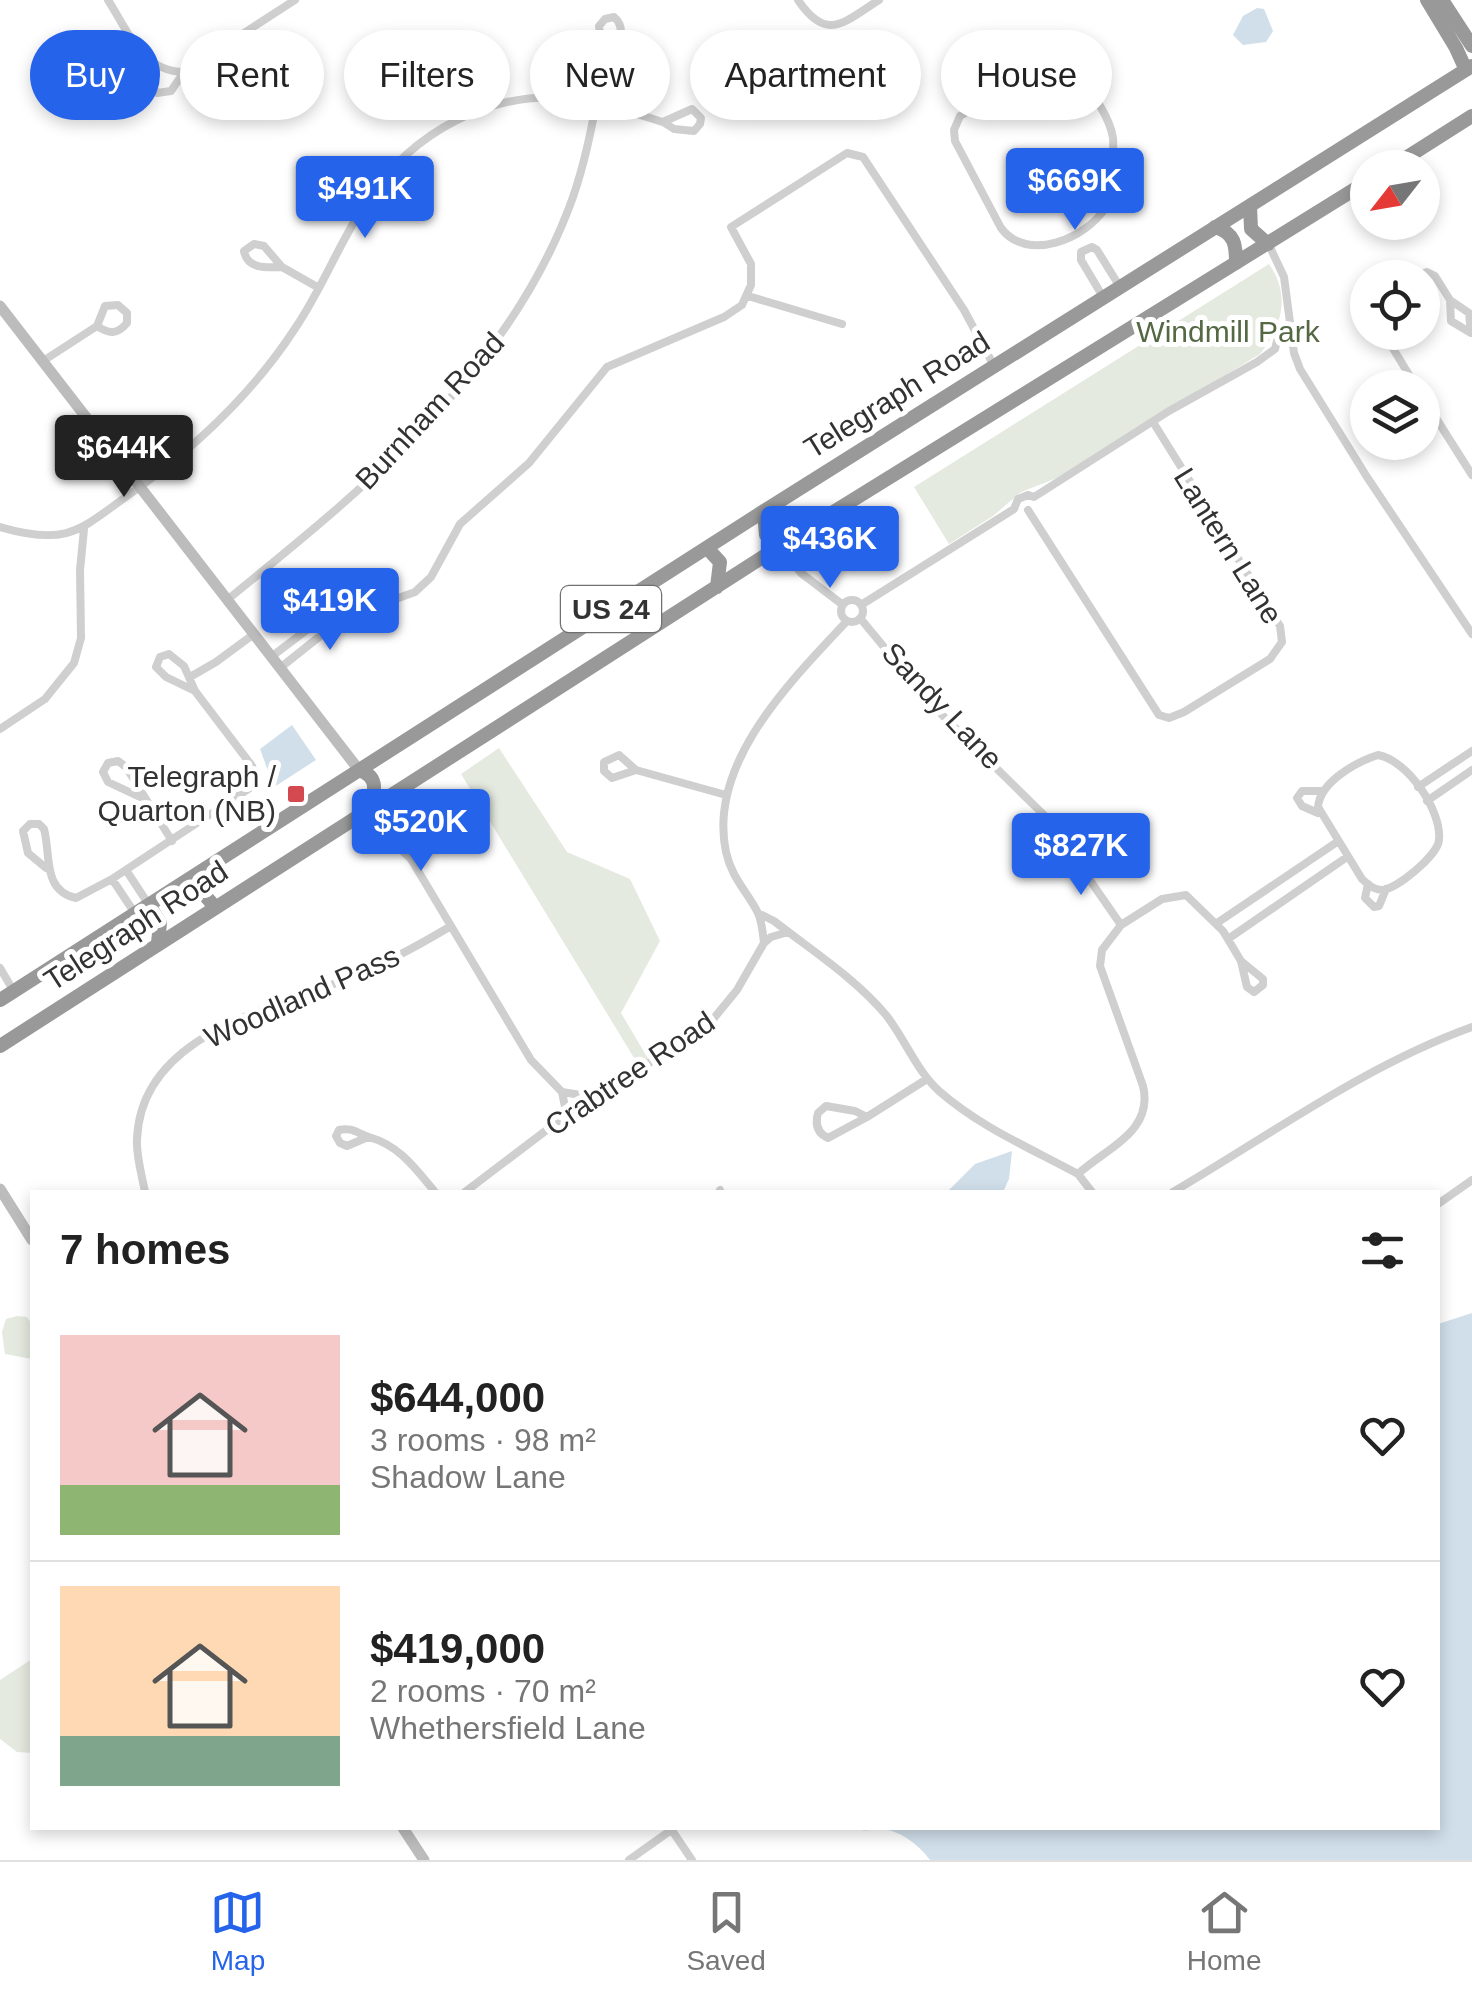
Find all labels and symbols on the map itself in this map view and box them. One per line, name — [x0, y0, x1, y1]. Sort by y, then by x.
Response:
pin: $669K — [1005, 148, 1145, 233]
north arrow — [1350, 150, 1440, 240]
pin: $491K — [295, 156, 435, 241]
park label: Windmill Park — [1136, 315, 1321, 348]
street label: Telegraph Road — [798, 324, 995, 465]
street label: Burnham Road — [349, 326, 511, 496]
pin: $644K — [54, 415, 194, 500]
street label: Lantern Lane — [1168, 462, 1289, 629]
pin: $436K — [760, 506, 900, 591]
pin: $419K — [260, 568, 400, 653]
road number: US 24 — [561, 586, 661, 632]
street label: Sandy Lane — [876, 636, 1009, 775]
place label: Telegraph / Quarton (NB) — [98, 760, 277, 827]
marker: Telegraph / Quarton (NB) — [285, 783, 307, 805]
pin: $520K — [351, 789, 491, 874]
pin: $827K — [1011, 813, 1151, 898]
street label: Telegraph Road — [38, 854, 234, 997]
street label: Woodland Pass — [199, 939, 404, 1054]
street label: Crabtree Road — [539, 1005, 721, 1142]

